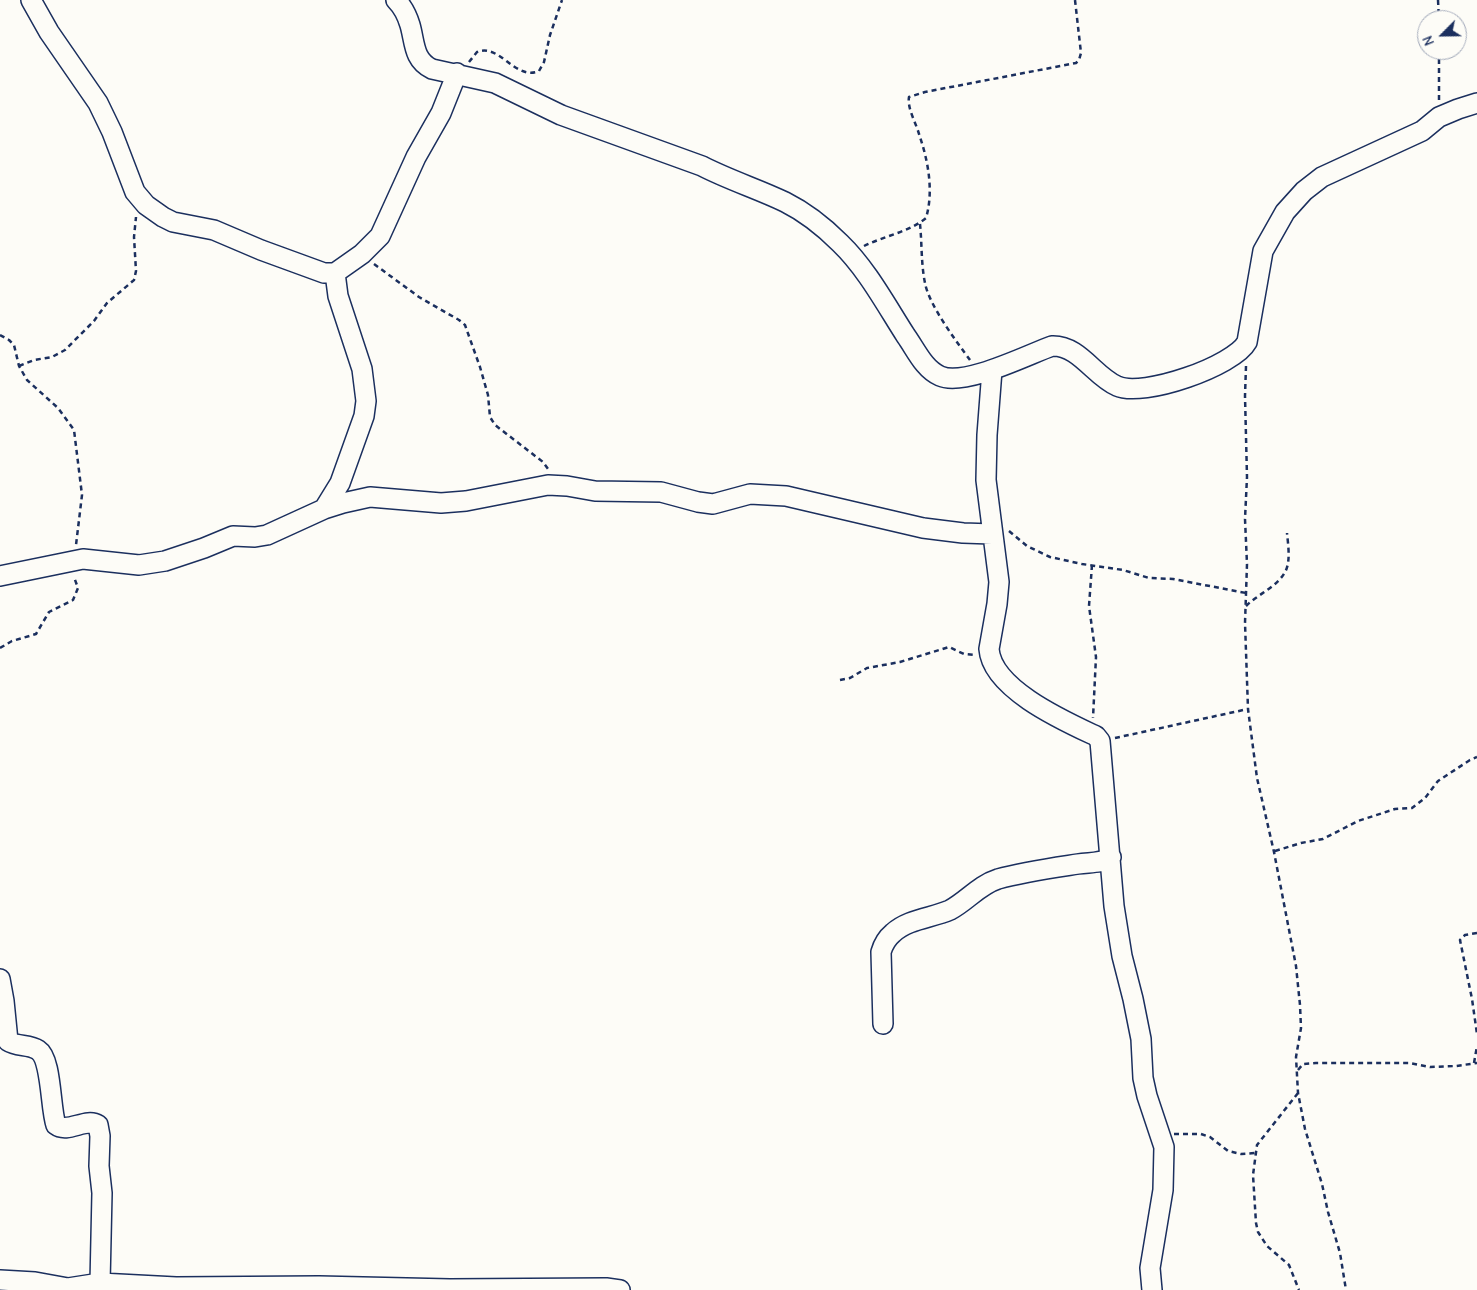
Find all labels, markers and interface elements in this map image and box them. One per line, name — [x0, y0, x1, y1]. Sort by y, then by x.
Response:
north arrow — [1417, 10, 1467, 60]
text: N — [1419, 33, 1438, 48]

